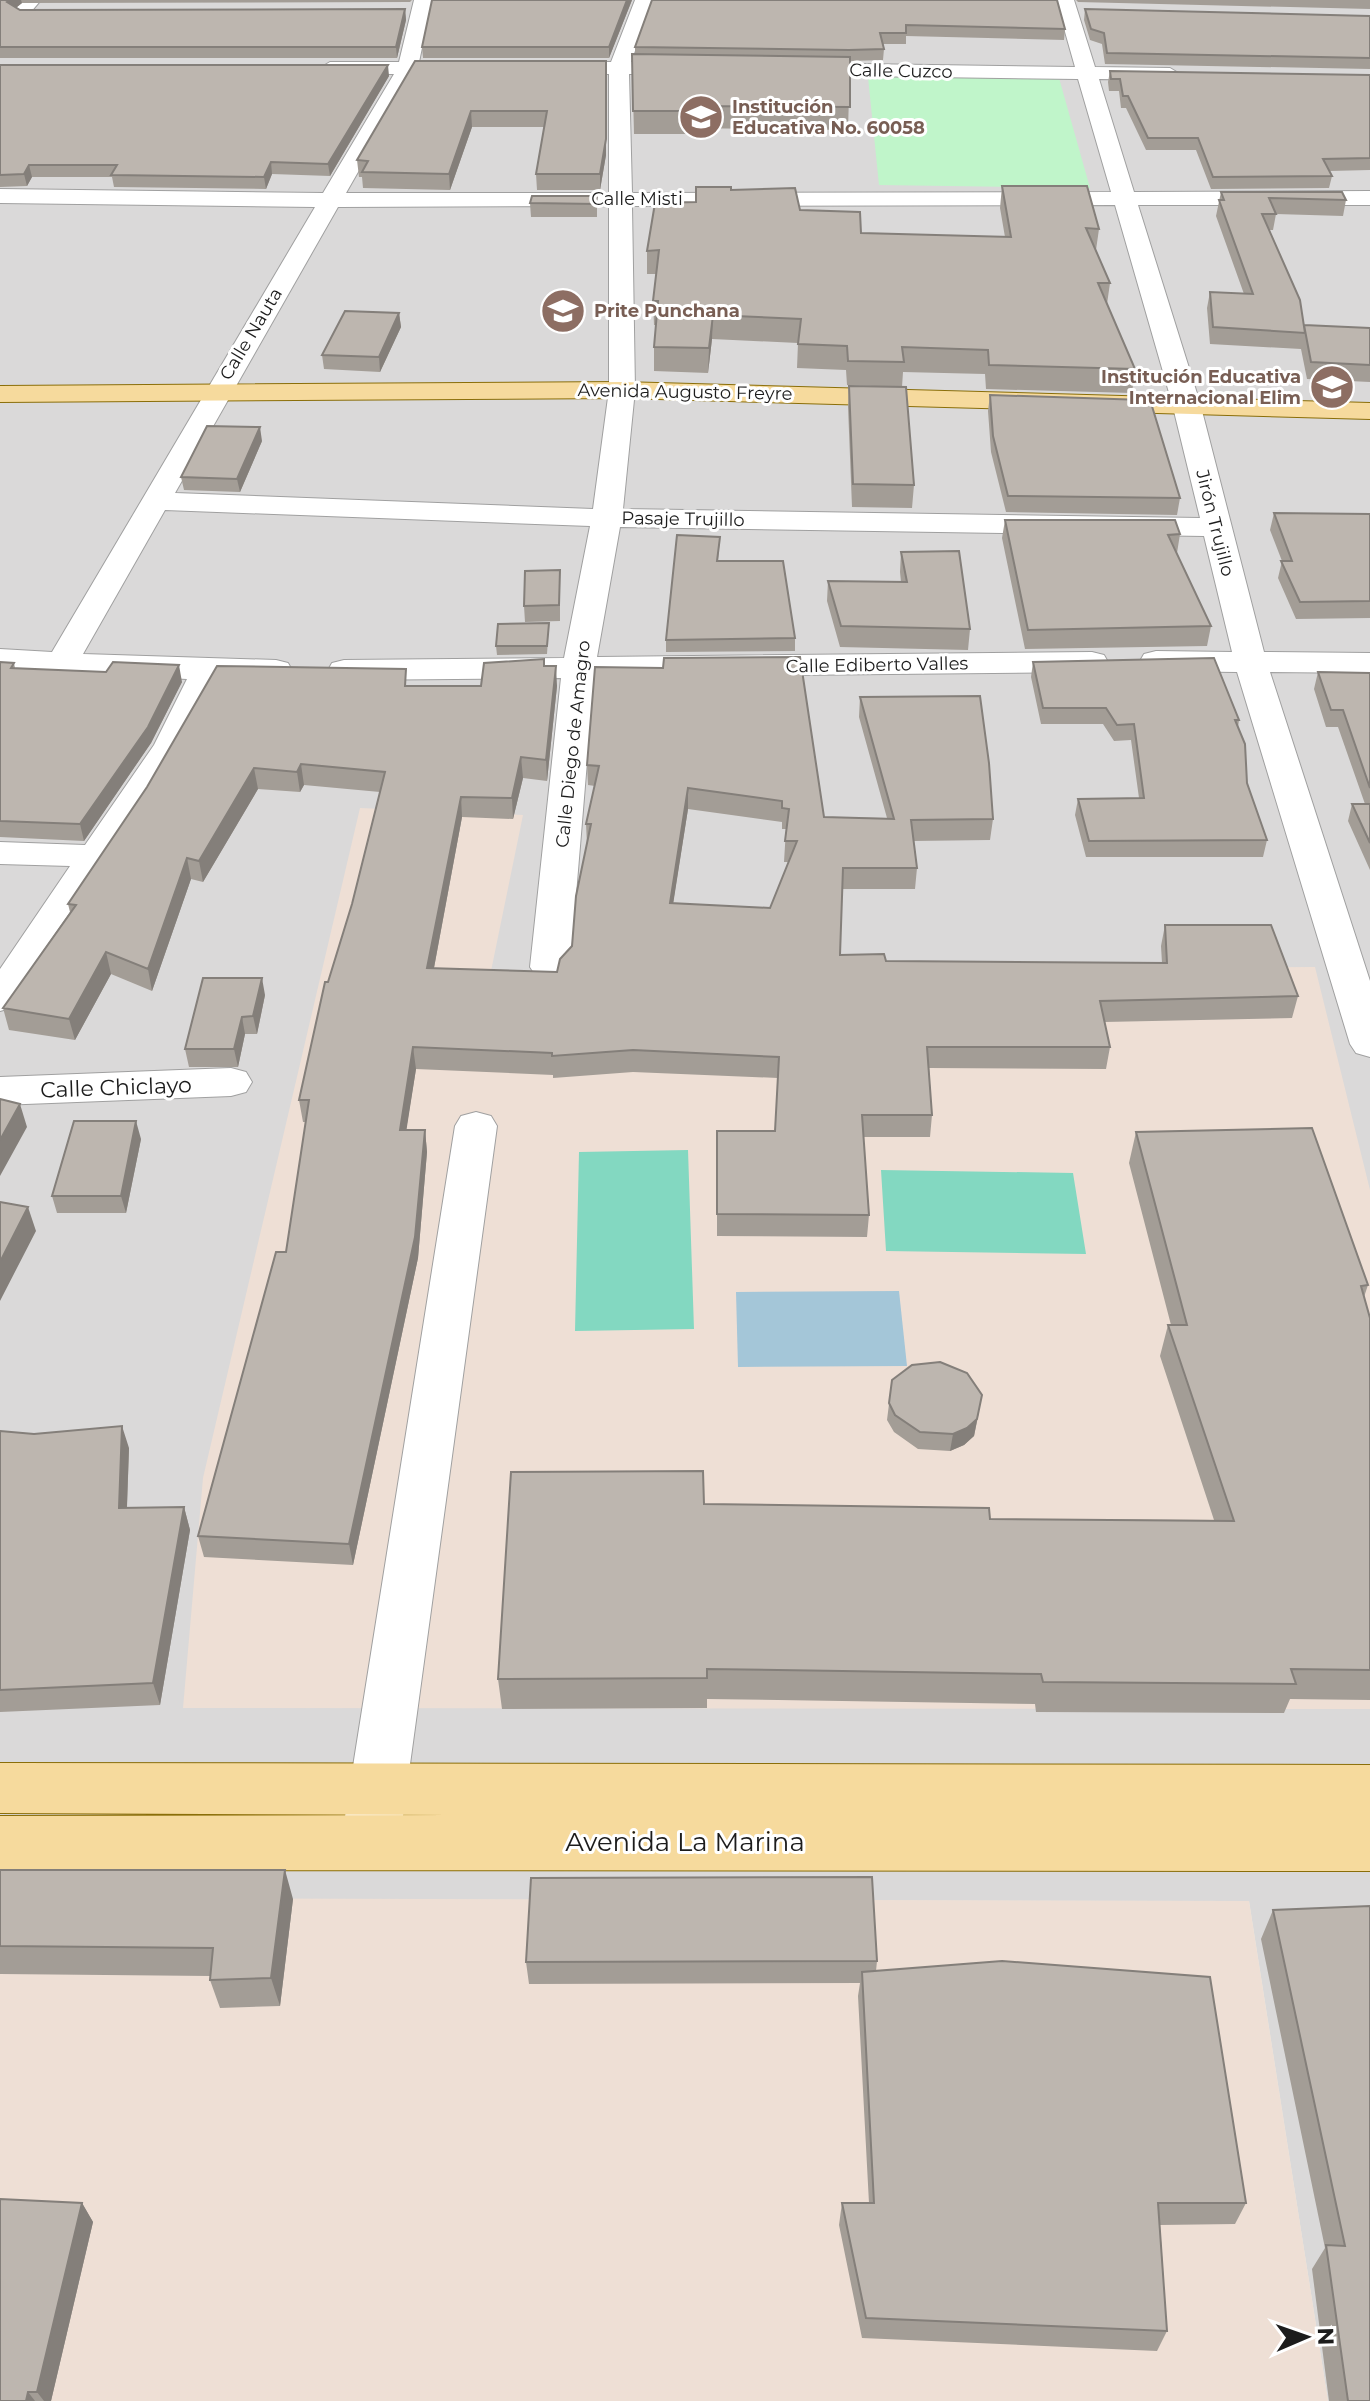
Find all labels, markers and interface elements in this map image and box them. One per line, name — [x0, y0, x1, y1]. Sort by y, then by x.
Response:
street label: Calle Cuzco — [849, 59, 953, 83]
school or university icon: Institución Educativa No. 60058 — [677, 93, 725, 141]
place label: Institución Educativa No. 60058 — [732, 96, 925, 139]
street label: Calle Misti — [591, 188, 683, 210]
street label: Calle Nauta — [215, 284, 287, 384]
school or university icon: Prite Punchana — [539, 287, 587, 335]
place label: Prite Punchana — [594, 300, 740, 322]
school or university icon: Institución Educativa Internacional Elim — [1308, 363, 1356, 411]
place label: Institución Educativa Internacional Elim — [1101, 366, 1301, 409]
street label: Avenida Augusto Freyre — [577, 379, 793, 405]
street label: Jirón Trujillo — [1191, 466, 1239, 579]
street label: Pasaje Trujillo — [621, 507, 745, 531]
street label: Calle Diego de Amagro — [551, 639, 595, 849]
street label: Calle Ediberto Valles — [786, 652, 969, 678]
street label: Calle Chiclayo — [40, 1071, 192, 1104]
street label: Avenida La Marina — [565, 1826, 805, 1858]
north arrow — [1266, 2297, 1346, 2377]
text: N — [1312, 2327, 1339, 2346]

